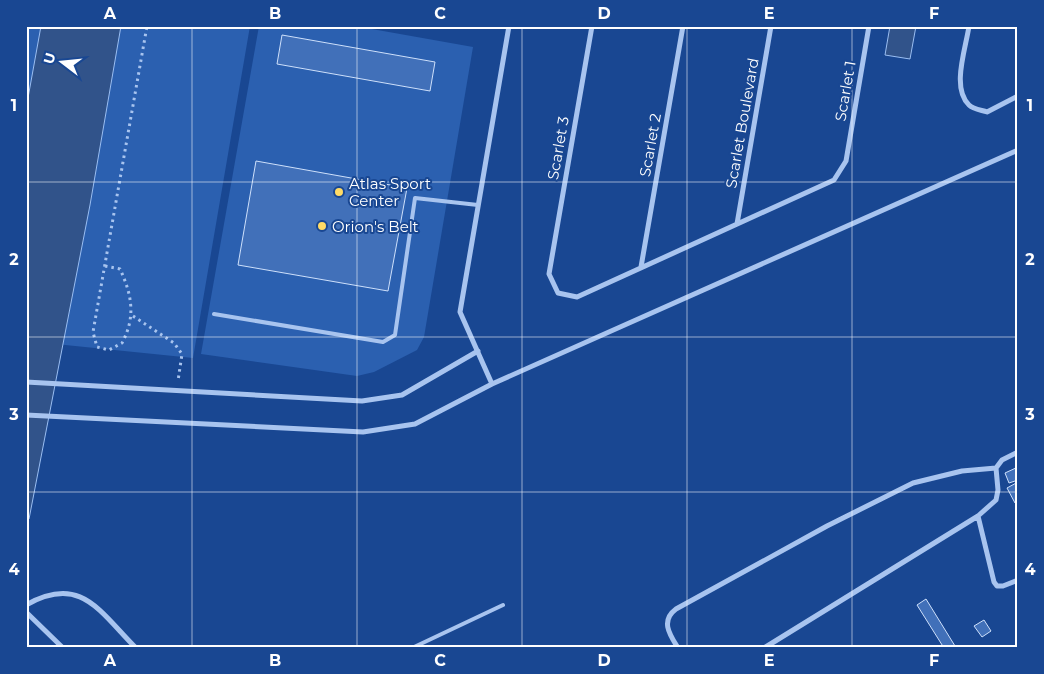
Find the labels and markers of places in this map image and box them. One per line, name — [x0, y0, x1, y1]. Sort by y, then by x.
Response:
place label: Atlas Sport Center — [349, 174, 431, 210]
marker: Atlas Sport Center — [333, 186, 345, 198]
place label: Orion's Belt — [332, 217, 419, 236]
marker: Orion's Belt — [316, 220, 328, 232]

